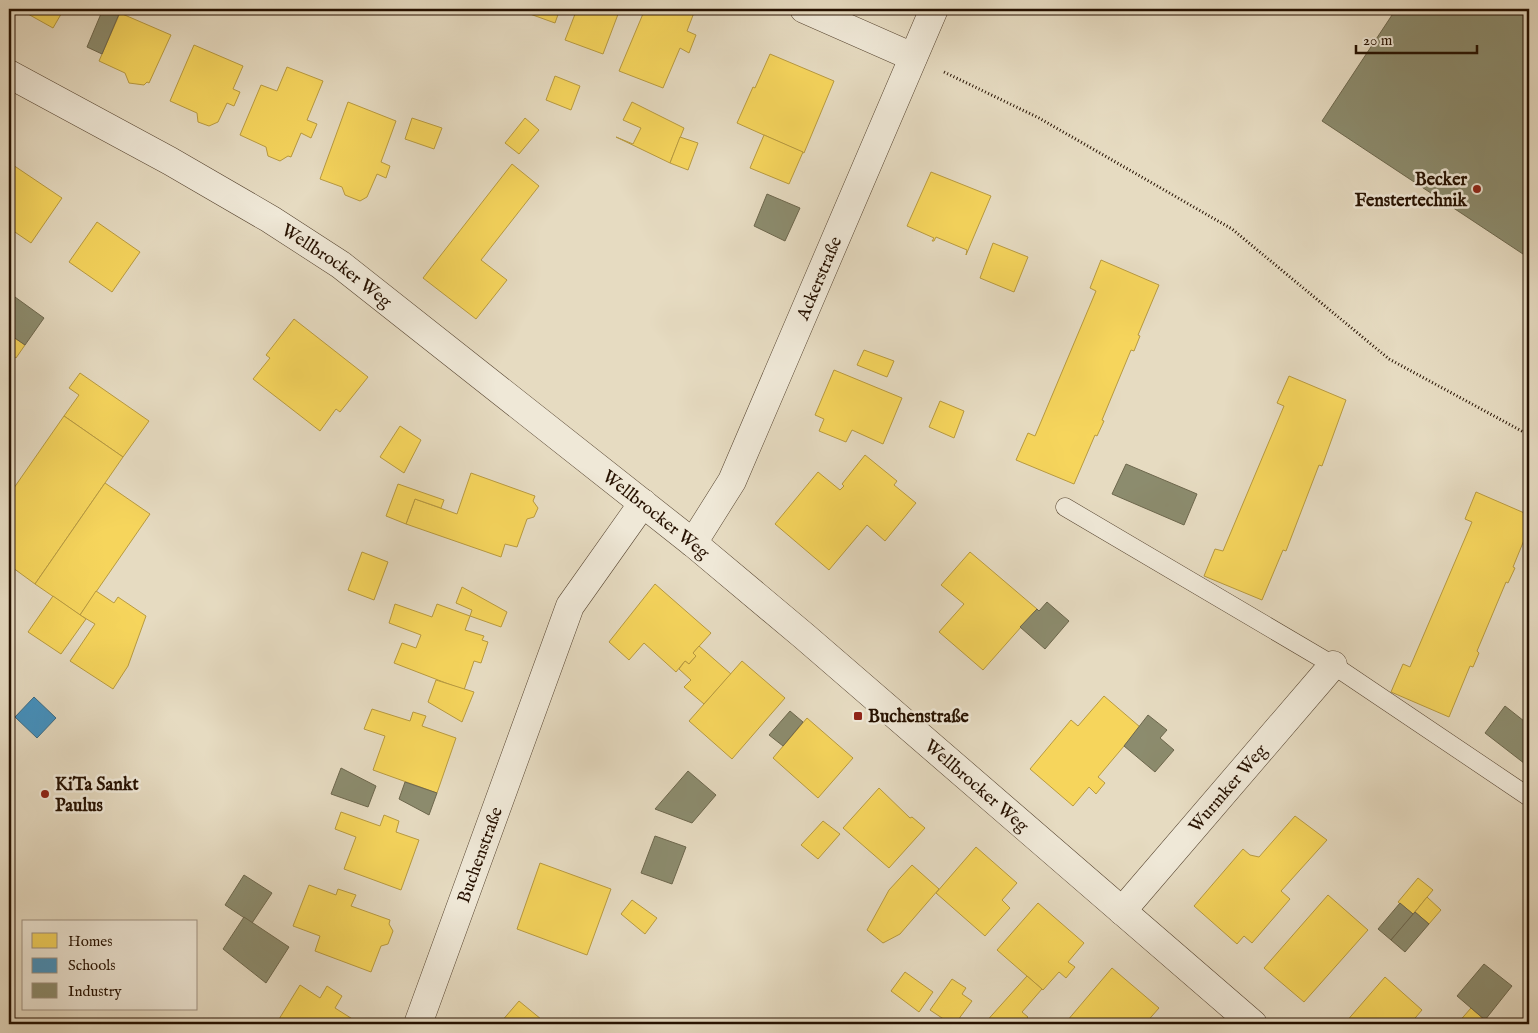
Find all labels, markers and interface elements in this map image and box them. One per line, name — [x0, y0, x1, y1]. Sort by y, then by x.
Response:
scale bar — [1356, 22, 1477, 54]
text: 20 m — [1363, 31, 1393, 50]
place label: Becker Fenstertechnik — [1355, 169, 1468, 213]
marker: Becker Fenstertechnik — [1471, 183, 1483, 195]
street label: Wellbrocker Weg — [276, 219, 396, 314]
street label: Ackerstraße — [792, 233, 848, 325]
street label: Wellbrocker Weg — [597, 466, 714, 565]
place label: Buchenstraße — [868, 706, 970, 729]
marker: Buchenstraße — [852, 710, 864, 722]
street label: Wellbrocker Weg — [919, 735, 1033, 838]
street label: Wurmker Weg — [1184, 740, 1273, 838]
place label: KiTa Sankt Paulus — [55, 774, 139, 818]
marker: KiTa Sankt Paulus — [39, 788, 51, 800]
street label: Buchenstraße — [453, 804, 509, 907]
legend — [22, 920, 198, 1010]
text: Homes — [68, 932, 112, 951]
text: Schools — [68, 956, 116, 975]
text: Industry — [68, 982, 122, 1001]

